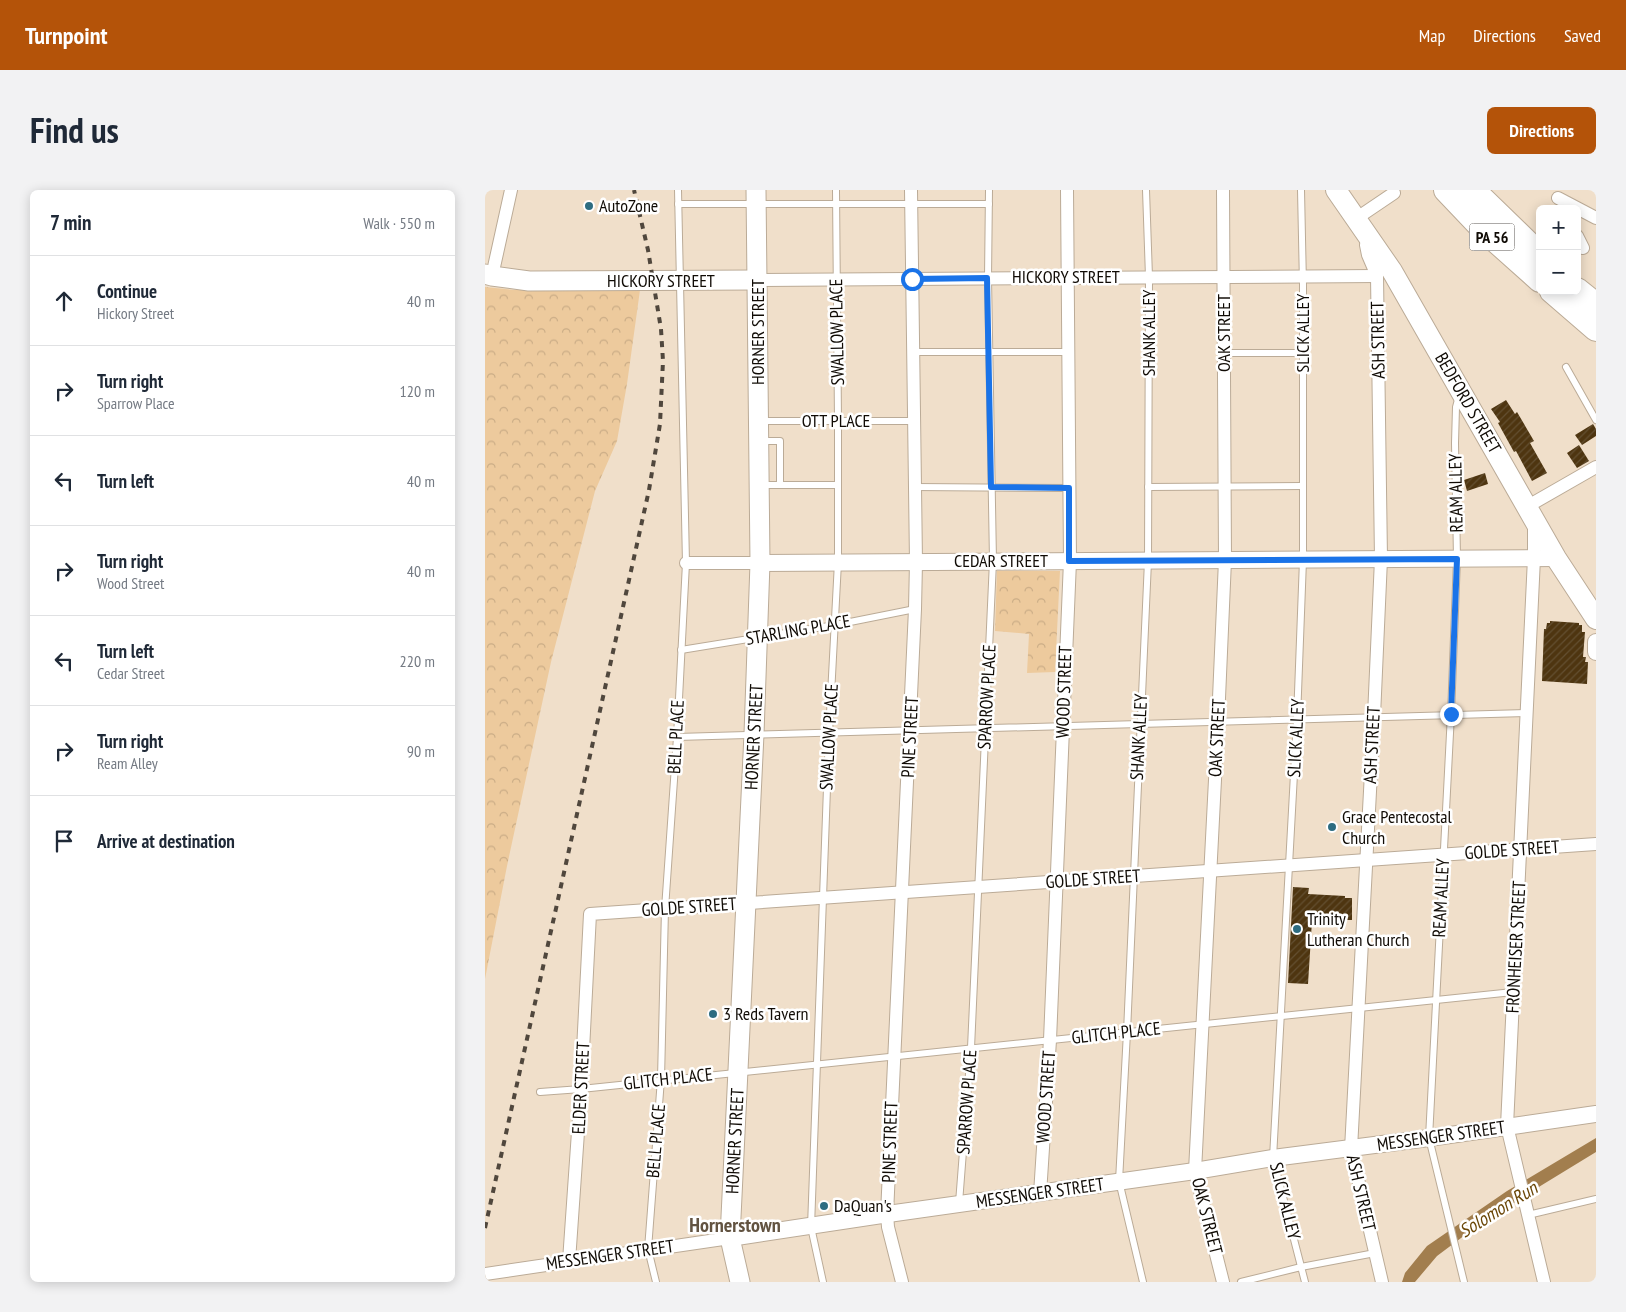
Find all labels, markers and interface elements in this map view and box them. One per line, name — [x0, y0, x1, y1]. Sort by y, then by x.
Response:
text: Turnpoint — [25, 20, 107, 51]
text: Map — [1419, 24, 1445, 47]
text: Directions — [1473, 24, 1536, 47]
text: Saved — [1564, 24, 1601, 47]
text: Find us — [30, 107, 119, 153]
button: Directions — [1487, 107, 1596, 154]
place label: AutoZone — [599, 194, 658, 217]
marker: AutoZone — [583, 200, 595, 212]
map controls — [1536, 205, 1581, 295]
button: + — [1536, 205, 1581, 250]
text: 7 min — [50, 209, 92, 236]
text: Walk · 550 m — [363, 213, 435, 233]
road number: PA 56 — [1469, 224, 1515, 251]
button: − — [1536, 250, 1581, 295]
street label: HICKORY STREET — [1012, 265, 1120, 288]
route start — [901, 268, 924, 291]
street label: HICKORY STREET — [607, 269, 715, 292]
street label: SWALLOW PLACE — [824, 278, 849, 386]
text: Continue — [97, 279, 157, 303]
street label: HORNER STREET — [746, 279, 769, 385]
icon: ahead — [50, 287, 78, 315]
street label: SHANK ALLEY — [1137, 289, 1160, 376]
text: 40 m — [407, 291, 435, 311]
street label: SLICK ALLEY — [1291, 293, 1314, 372]
street label: OAK STREET — [1212, 294, 1235, 372]
street label: ASH STREET — [1365, 301, 1390, 379]
text: Hickory Street — [97, 303, 174, 323]
street label: BEDFORD STREET — [1430, 348, 1507, 457]
text: Turn right — [97, 369, 163, 393]
icon: right — [50, 377, 78, 405]
text: 120 m — [400, 381, 435, 401]
text: Sparrow Place — [97, 393, 175, 413]
street label: OTT PLACE — [802, 409, 870, 432]
street label: REAM ALLEY — [1443, 452, 1468, 533]
icon: left — [50, 467, 78, 495]
text: Turn left — [97, 469, 154, 493]
text: 40 m — [407, 471, 435, 491]
text: Turn right — [97, 549, 163, 573]
street label: CEDAR STREET — [954, 549, 1048, 572]
icon: right — [50, 557, 78, 585]
text: 40 m — [407, 561, 435, 581]
text: Wood Street — [97, 573, 164, 593]
street label: STARLING PLACE — [744, 609, 852, 650]
text: Turn left — [97, 639, 154, 663]
street label: SPARROW PLACE — [972, 644, 1001, 750]
street label: WOOD STREET — [1050, 645, 1077, 739]
icon: left — [50, 647, 78, 675]
text: 220 m — [400, 651, 435, 671]
text: Cedar Street — [97, 663, 165, 683]
street label: HORNER STREET — [739, 683, 768, 790]
street label: SWALLOW PLACE — [814, 683, 843, 791]
street label: SHANK ALLEY — [1125, 692, 1152, 781]
street label: PINE STREET — [896, 696, 923, 778]
street label: SLICK ALLEY — [1282, 697, 1309, 778]
street label: OAK STREET — [1203, 698, 1230, 778]
street label: BELL PLACE — [662, 699, 689, 775]
route end — [1440, 703, 1463, 726]
street label: ASH STREET — [1358, 706, 1385, 784]
text: Turn right — [97, 729, 163, 753]
icon: right — [50, 737, 78, 765]
text: 90 m — [407, 741, 435, 761]
text: Ream Alley — [97, 753, 158, 773]
place label: Grace Pentecostal Church — [1342, 805, 1452, 849]
marker: Grace Pentecostal Church — [1326, 821, 1338, 833]
icon: arrive — [50, 827, 78, 855]
text: Arrive at destination — [97, 829, 235, 853]
street label: GOLDE STREET — [1464, 835, 1560, 864]
street label: REAM ALLEY — [1427, 857, 1454, 938]
street label: GOLDE STREET — [1045, 864, 1141, 893]
street label: FRONHEISER STREET — [1501, 880, 1530, 1014]
street label: GOLDE STREET — [641, 892, 737, 921]
place label: Trinity Lutheran Church — [1307, 907, 1409, 951]
marker: Trinity Lutheran Church — [1291, 923, 1303, 935]
place label: 3 Reds Tavern — [723, 1002, 808, 1025]
marker: 3 Reds Tavern — [707, 1008, 719, 1020]
street label: GLITCH PLACE — [1070, 1016, 1162, 1049]
street label: ELDER STREET — [567, 1041, 594, 1135]
street label: SPARROW PLACE — [951, 1049, 982, 1155]
street label: WOOD STREET — [1031, 1050, 1060, 1144]
street label: GLITCH PLACE — [622, 1062, 714, 1095]
street label: HORNER STREET — [720, 1087, 749, 1194]
street label: PINE STREET — [877, 1101, 902, 1183]
street label: BELL PLACE — [641, 1103, 670, 1179]
street label: MESSENGER STREET — [1375, 1115, 1506, 1156]
street label: ASH STREET — [1342, 1153, 1381, 1233]
street label: SLICK ALLEY — [1265, 1160, 1306, 1243]
street label: MESSENGER STREET — [974, 1172, 1105, 1213]
street label: OAK STREET — [1187, 1175, 1228, 1257]
water label: Solomon Run — [1454, 1175, 1543, 1242]
place label: DaQuan's — [834, 1194, 892, 1217]
marker: DaQuan's — [818, 1200, 830, 1212]
district label: Hornerstown — [689, 1212, 781, 1238]
street label: MESSENGER STREET — [544, 1234, 675, 1275]

